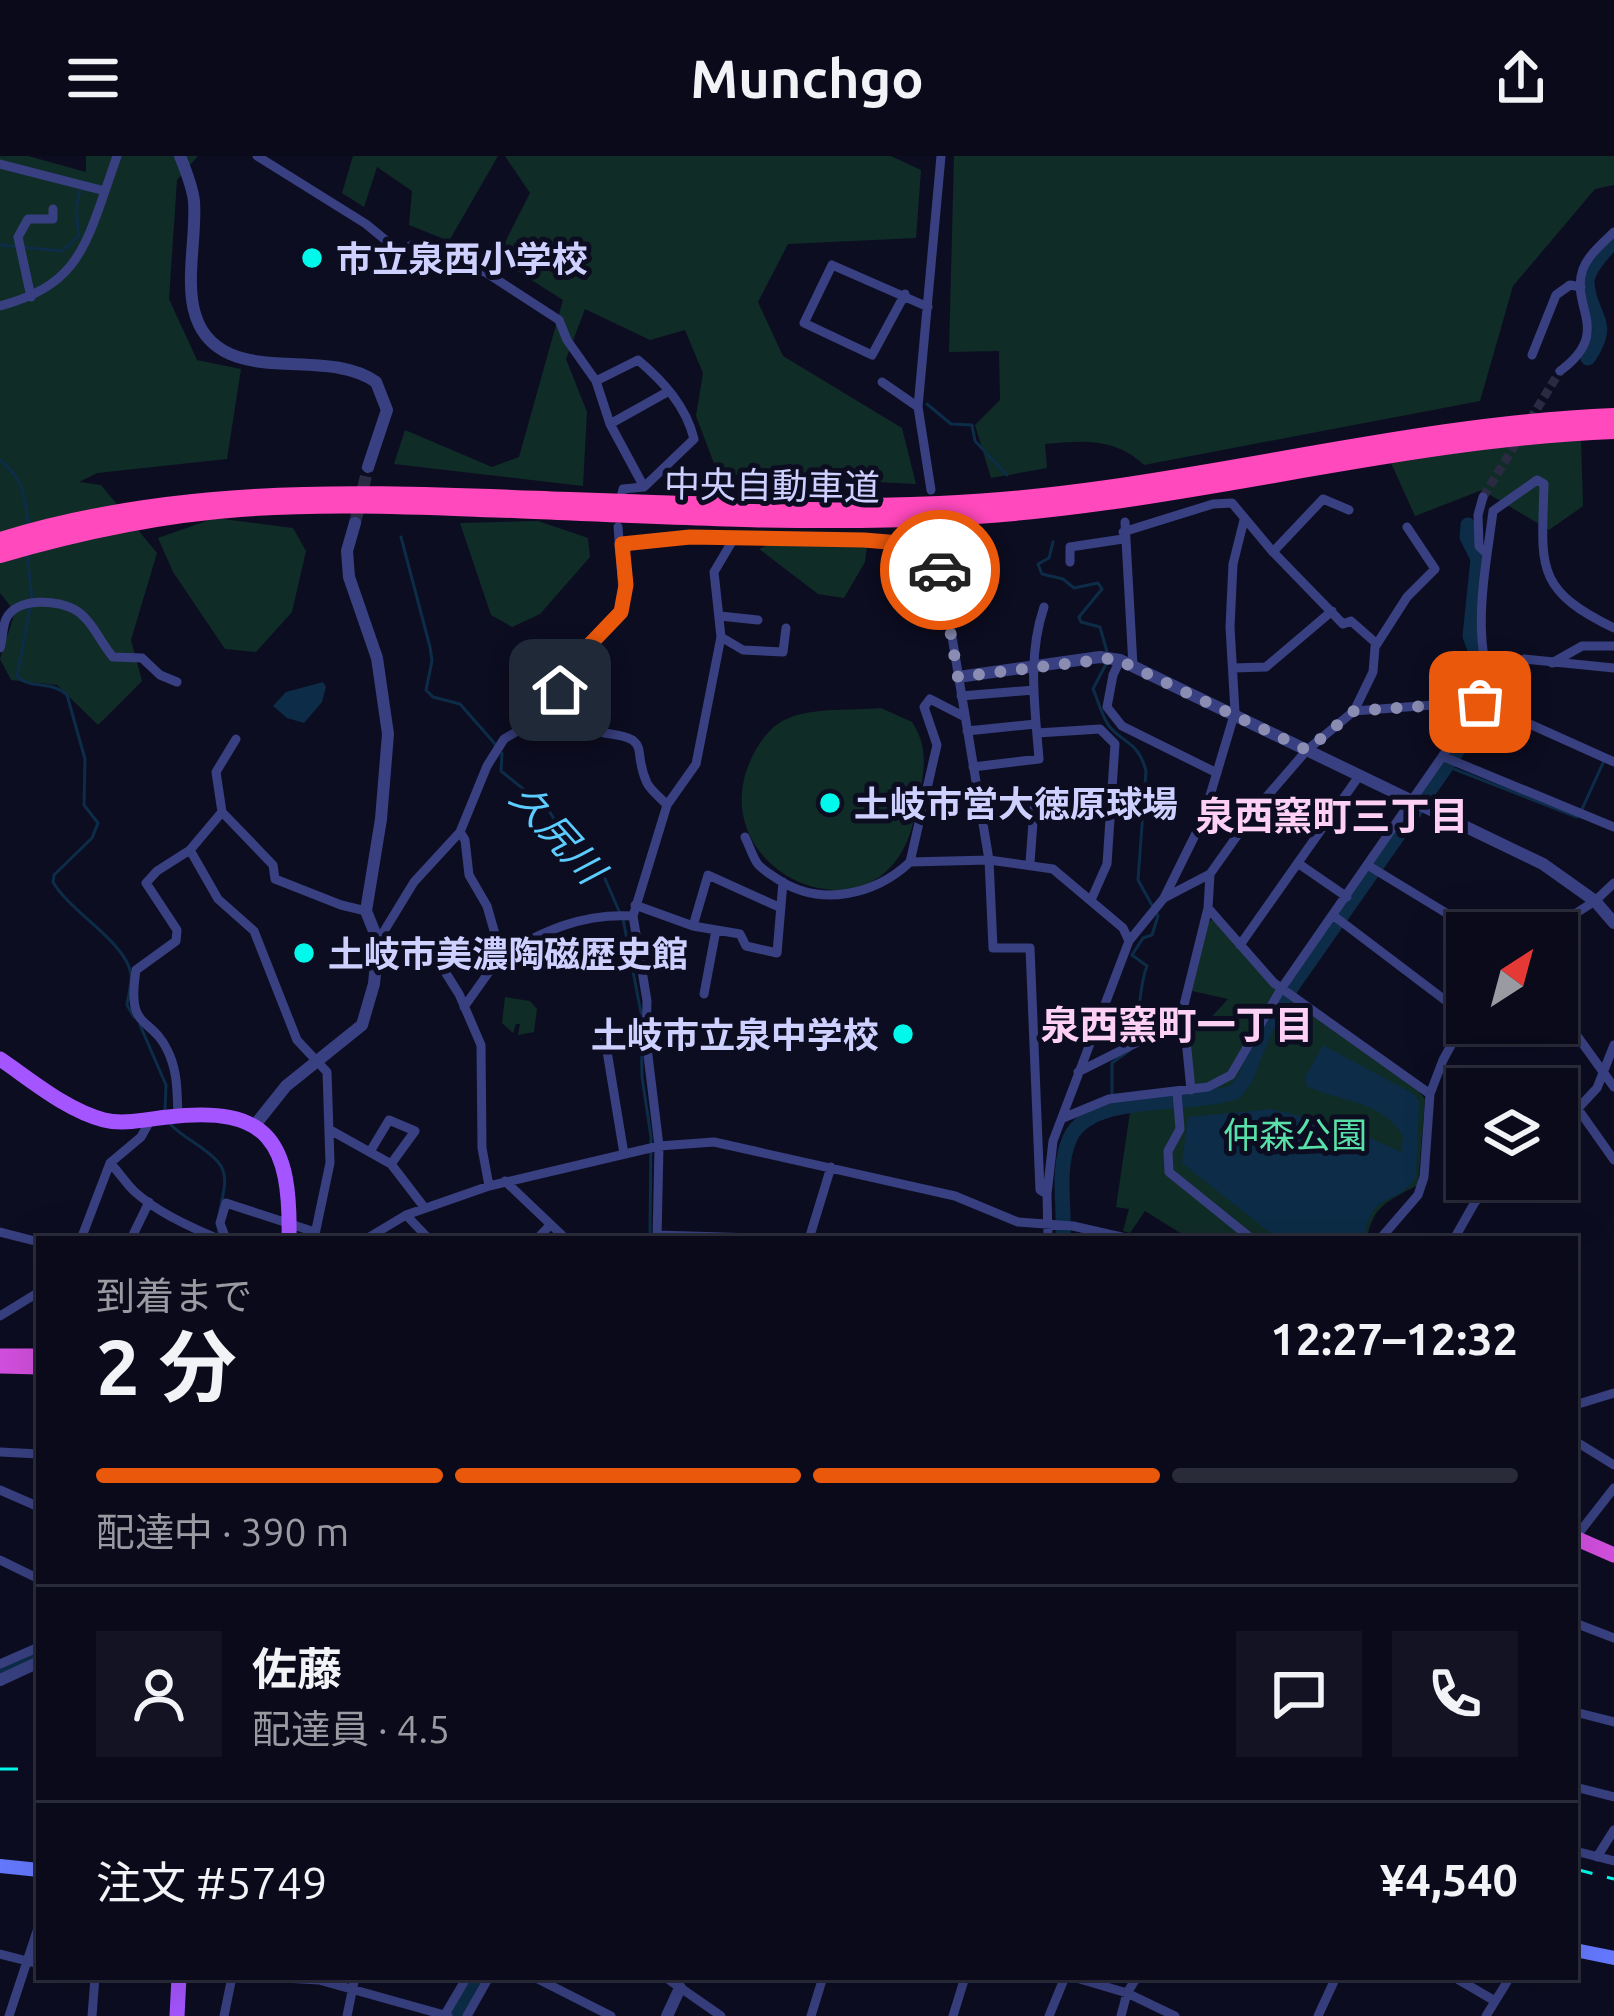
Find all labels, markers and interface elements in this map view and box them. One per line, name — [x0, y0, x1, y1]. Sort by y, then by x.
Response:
icon: menu — [60, 45, 126, 111]
icon: share — [1488, 45, 1554, 111]
text: Munchgo — [690, 48, 924, 108]
place label: 市立泉西小学校 — [336, 238, 588, 279]
marker: 市立泉西小学校 — [299, 245, 325, 271]
street label: 中央自動車道 — [664, 463, 880, 507]
courier — [880, 510, 1000, 630]
icon: car — [907, 537, 973, 603]
pin — [509, 639, 611, 741]
pin — [1429, 651, 1531, 753]
icon: home — [527, 657, 593, 723]
icon: bag — [1447, 669, 1513, 735]
water label: 久尻川 — [503, 775, 616, 894]
place label: 土岐市営大徳原球場 — [854, 783, 1178, 824]
marker: 土岐市営大徳原球場 — [817, 790, 843, 816]
district label: 泉西窯町三丁目 — [1195, 794, 1469, 837]
north arrow — [1446, 912, 1578, 1044]
map controls — [1446, 912, 1578, 1200]
place label: 土岐市美濃陶磁歴史館 — [328, 933, 688, 974]
marker: 土岐市美濃陶磁歴史館 — [291, 940, 317, 966]
district label: 泉西窯町一丁目 — [1040, 1003, 1314, 1046]
place label: 土岐市立泉中学校 — [591, 1014, 879, 1055]
marker: 土岐市立泉中学校 — [890, 1021, 916, 1047]
button: layers — [1446, 1068, 1578, 1200]
park label: 仲森公園 — [1223, 1114, 1367, 1155]
text: 到着まで — [96, 1274, 252, 1317]
text: 12:27–12:32 — [1270, 1313, 1518, 1364]
text: 2 分 — [96, 1322, 236, 1410]
text: 配達中 · 390 m — [96, 1510, 349, 1553]
button: person — [96, 1631, 222, 1757]
button: chat — [1236, 1631, 1362, 1757]
button: phone — [1392, 1631, 1518, 1757]
text: 佐藤 — [252, 1643, 342, 1694]
text: 配達員 · 4.5 — [252, 1707, 450, 1750]
text: ¥4,540 — [1380, 1854, 1518, 1905]
text: 注文 #5749 — [96, 1857, 327, 1908]

